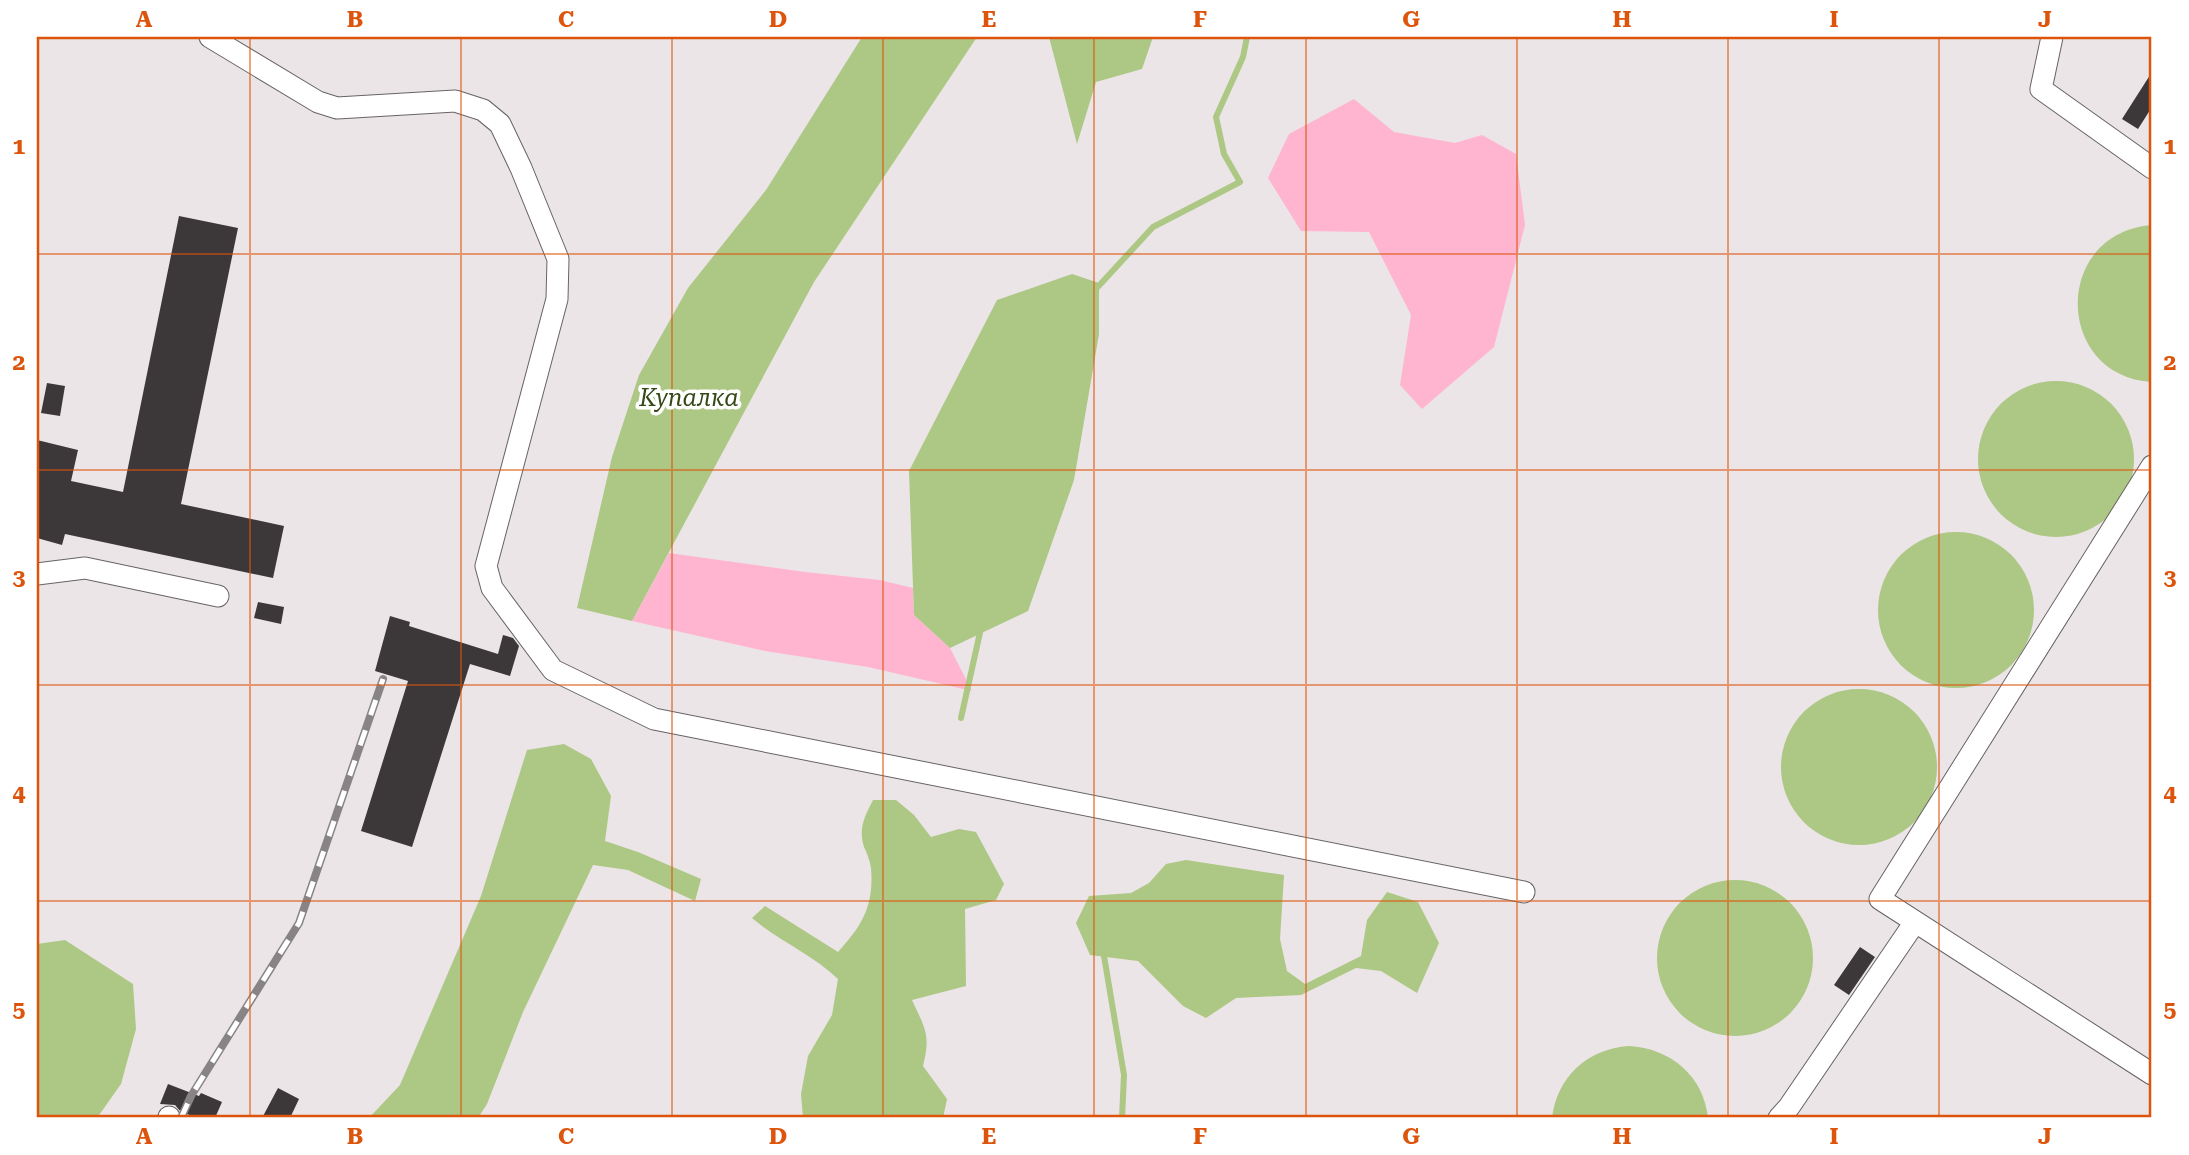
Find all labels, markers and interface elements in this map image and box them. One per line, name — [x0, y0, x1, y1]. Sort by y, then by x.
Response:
text: A — [136, 6, 153, 33]
text: B — [347, 6, 363, 33]
text: C — [558, 6, 574, 33]
text: D — [769, 6, 787, 33]
text: E — [982, 6, 996, 33]
text: F — [1193, 6, 1207, 33]
text: G — [1402, 6, 1420, 33]
text: H — [1613, 6, 1632, 33]
text: I — [1829, 6, 1839, 33]
text: J — [2038, 6, 2052, 33]
text: 1 — [13, 133, 26, 160]
text: 1 — [2164, 133, 2177, 160]
text: 2 — [13, 349, 25, 376]
text: 2 — [2164, 349, 2176, 376]
water label: Купалка — [638, 384, 739, 412]
text: 3 — [13, 564, 26, 591]
text: 3 — [2164, 564, 2177, 591]
text: 4 — [13, 780, 26, 807]
text: 4 — [2164, 780, 2177, 807]
text: 5 — [13, 996, 26, 1023]
text: 5 — [2164, 996, 2177, 1023]
text: A — [136, 1123, 153, 1150]
text: B — [347, 1123, 363, 1150]
text: C — [558, 1123, 574, 1150]
text: D — [769, 1123, 787, 1150]
text: E — [982, 1123, 996, 1150]
text: F — [1193, 1123, 1207, 1150]
text: G — [1402, 1123, 1420, 1150]
text: H — [1613, 1123, 1632, 1150]
text: I — [1829, 1123, 1839, 1150]
text: J — [2038, 1123, 2052, 1150]

